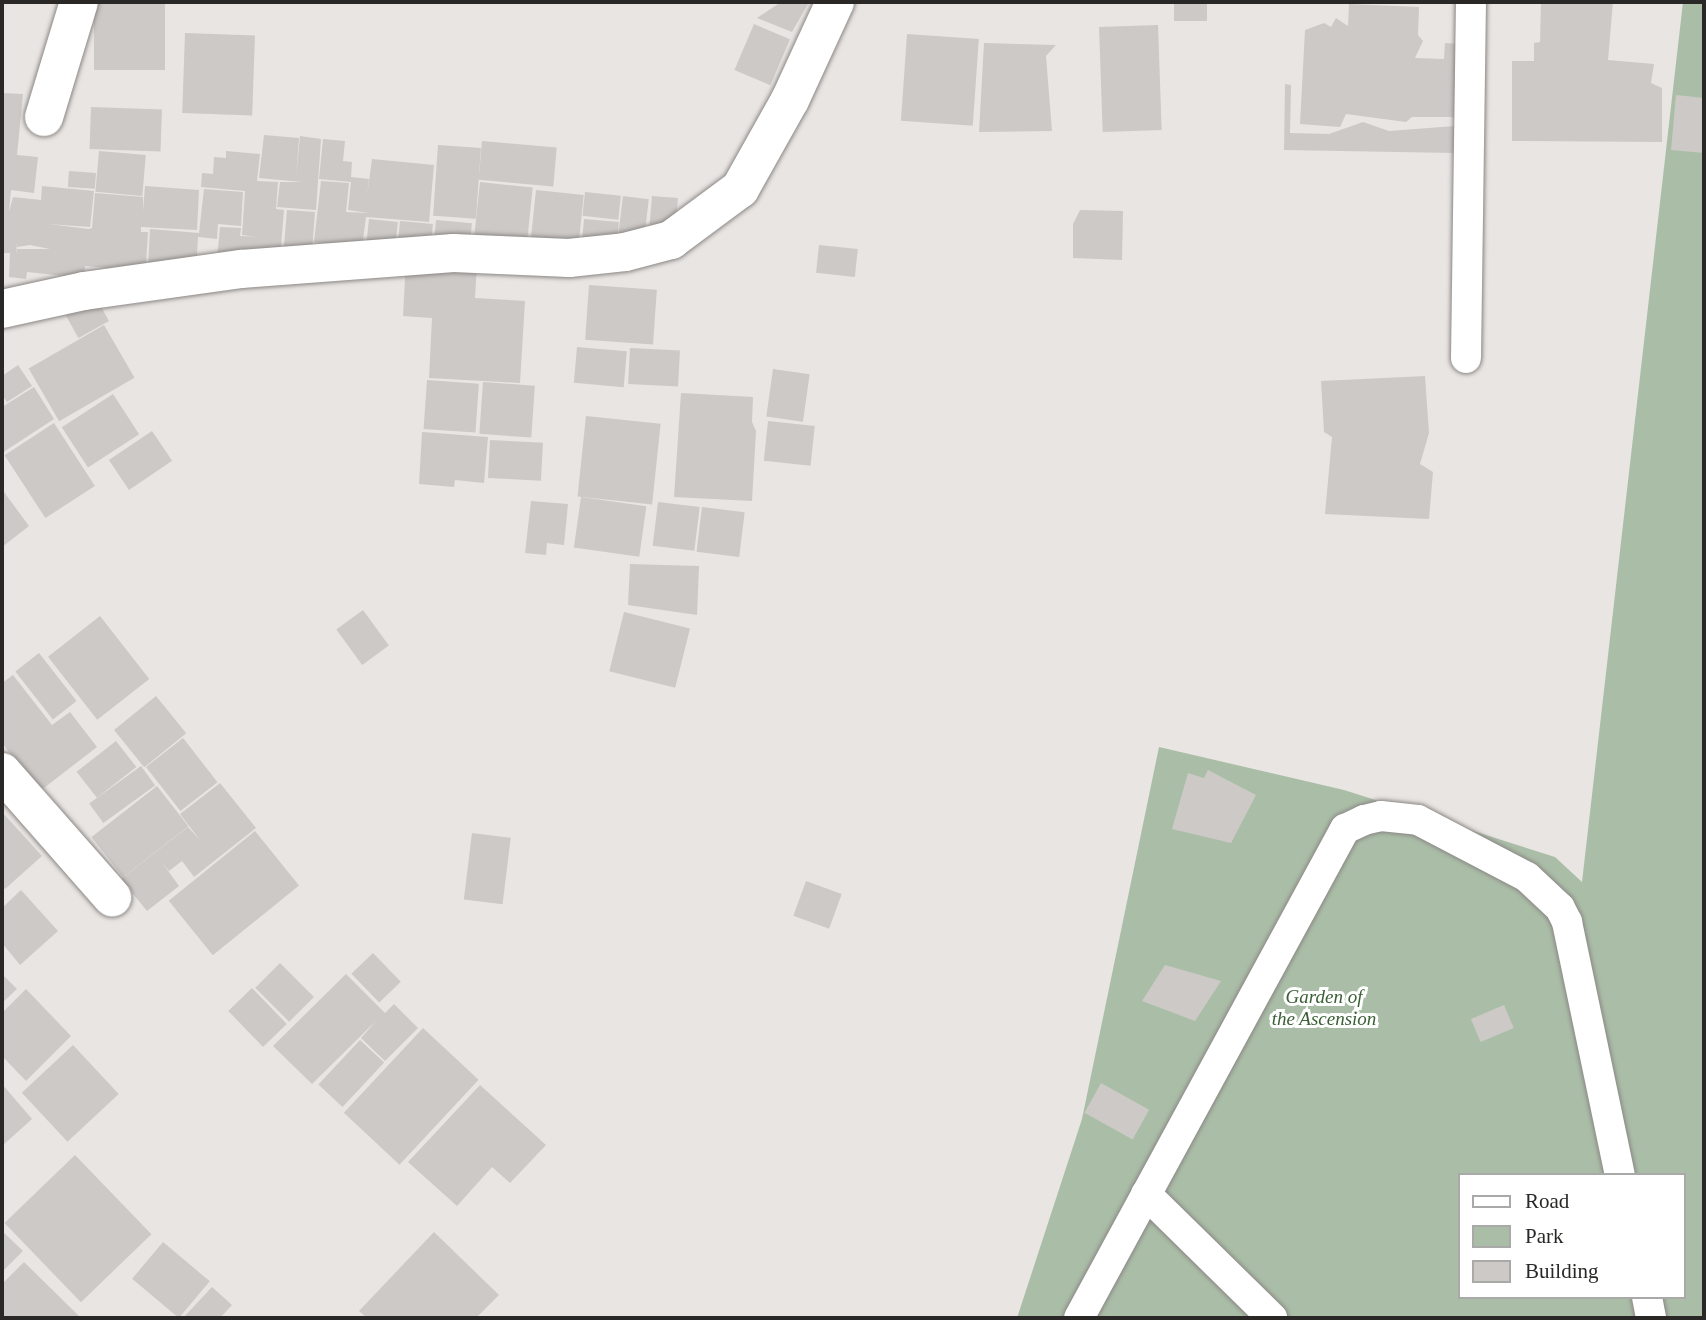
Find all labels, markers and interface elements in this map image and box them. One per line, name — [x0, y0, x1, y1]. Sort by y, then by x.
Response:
park label: Garden of the Ascension — [1271, 986, 1377, 1030]
legend — [1458, 1173, 1685, 1299]
text: Road — [1525, 1189, 1569, 1213]
text: Park — [1525, 1224, 1564, 1248]
text: Building — [1525, 1259, 1599, 1283]

